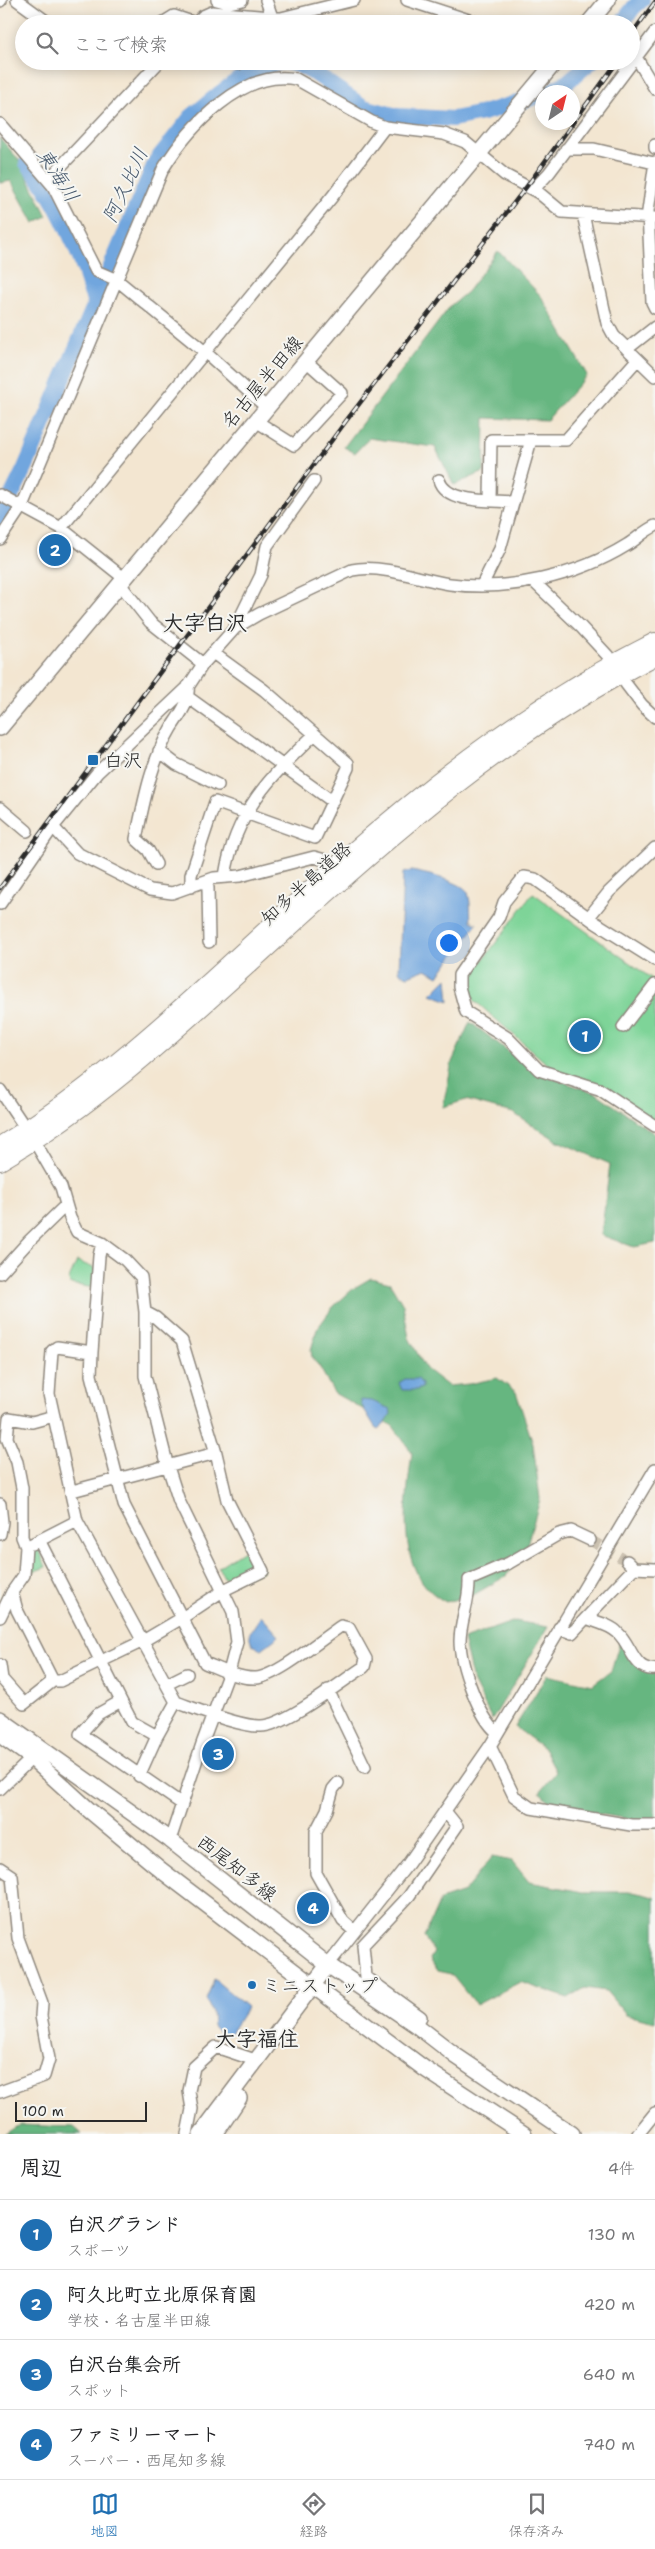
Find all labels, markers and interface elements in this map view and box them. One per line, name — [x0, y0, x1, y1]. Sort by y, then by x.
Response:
search box — [15, 15, 640, 70]
icon: search — [33, 29, 61, 57]
text: ここで検索 — [73, 32, 168, 57]
north arrow — [535, 85, 580, 130]
water label: 東海川 — [31, 143, 85, 207]
water label: 阿久比川 — [96, 143, 154, 227]
street label: 名古屋半田線 — [216, 330, 308, 434]
pin: 2 — [39, 531, 71, 569]
district label: 大字白沢 — [163, 609, 247, 637]
place label: 白沢 — [104, 748, 142, 773]
marker: 白沢 — [86, 753, 100, 767]
street label: 知多半島道路 — [255, 836, 357, 930]
your location — [436, 930, 462, 956]
pin: 1 — [569, 1017, 601, 1055]
pin: 3 — [202, 1735, 234, 1773]
street label: 西尾知多線 — [192, 1829, 282, 1907]
pin: 4 — [297, 1889, 329, 1927]
place label: ミニストップ — [262, 1973, 378, 1998]
marker: ミニストップ — [246, 1979, 258, 1991]
district label: 大字福住 — [215, 2025, 299, 2053]
scale bar — [15, 2099, 148, 2122]
text: 100 m — [22, 2102, 64, 2120]
text: 周辺 — [20, 2154, 62, 2182]
text: 4件 — [608, 2158, 635, 2179]
text: 白沢グランド — [67, 2212, 181, 2237]
text: 1 — [32, 2224, 40, 2245]
text: 130 m — [588, 2224, 635, 2245]
text: スポーツ — [67, 2240, 131, 2261]
text: 阿久比町立北原保育園 — [67, 2282, 257, 2307]
text: 2 — [30, 2294, 42, 2315]
text: 420 m — [584, 2294, 635, 2315]
text: 学校 · 名古屋半田線 — [67, 2310, 210, 2331]
text: 白沢台集会所 — [67, 2352, 181, 2377]
text: 3 — [30, 2364, 42, 2385]
text: 640 m — [583, 2364, 635, 2385]
text: スポット — [67, 2380, 131, 2401]
text: ファミリーマート — [67, 2422, 220, 2447]
text: 4 — [30, 2434, 42, 2455]
text: 740 m — [583, 2434, 635, 2455]
text: スーパー · 西尾知多線 — [67, 2450, 226, 2471]
tab: 地図 — [91, 2490, 119, 2540]
tab: 経路 — [300, 2490, 328, 2540]
tab: 保存済み — [509, 2490, 565, 2540]

